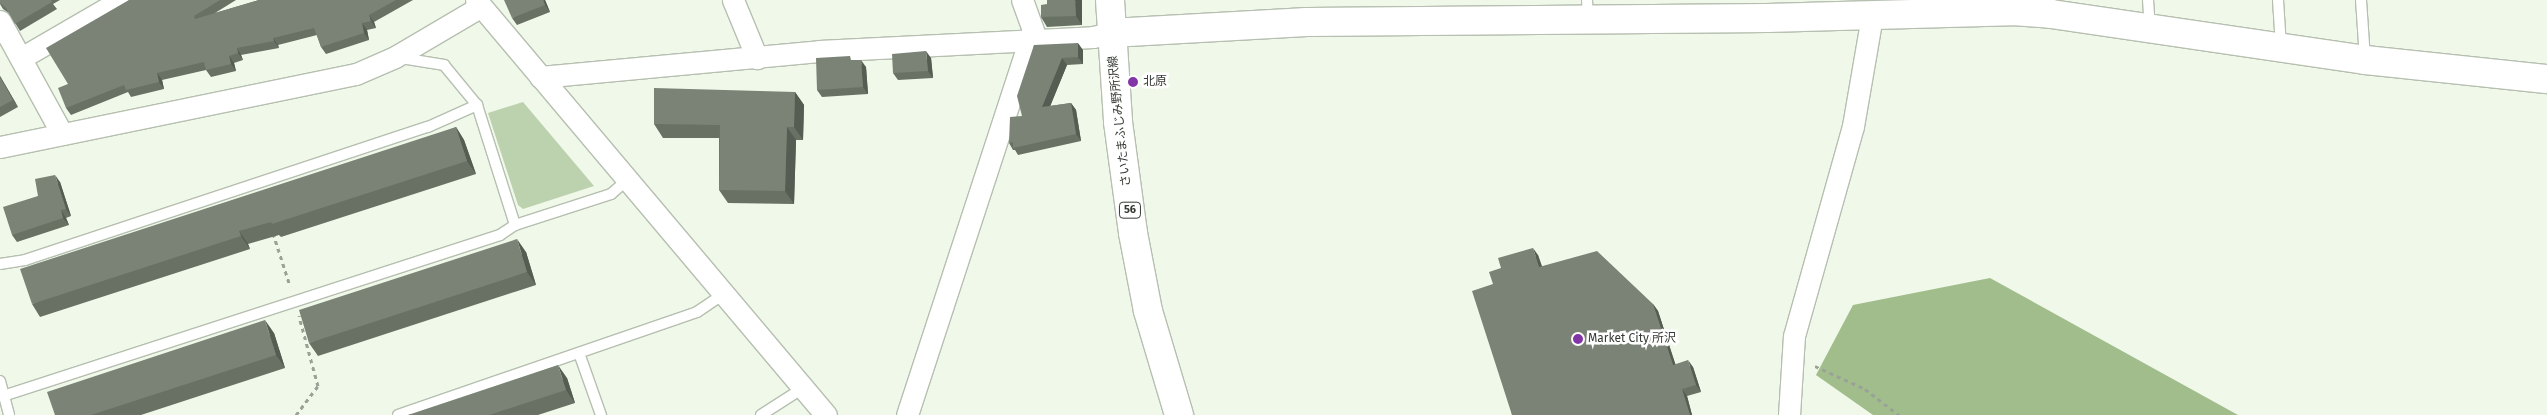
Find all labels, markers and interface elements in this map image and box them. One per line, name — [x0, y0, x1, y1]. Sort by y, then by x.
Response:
street label: さいたまふじみ野所沢線 — [1106, 55, 1134, 187]
place label: 北原 — [1143, 75, 1167, 89]
marker: 北原 — [1127, 76, 1139, 88]
road number: 56 — [1119, 202, 1141, 218]
place label: Market City 所沢 — [1588, 332, 1676, 346]
marker: Market City 所沢 — [1572, 333, 1584, 345]

